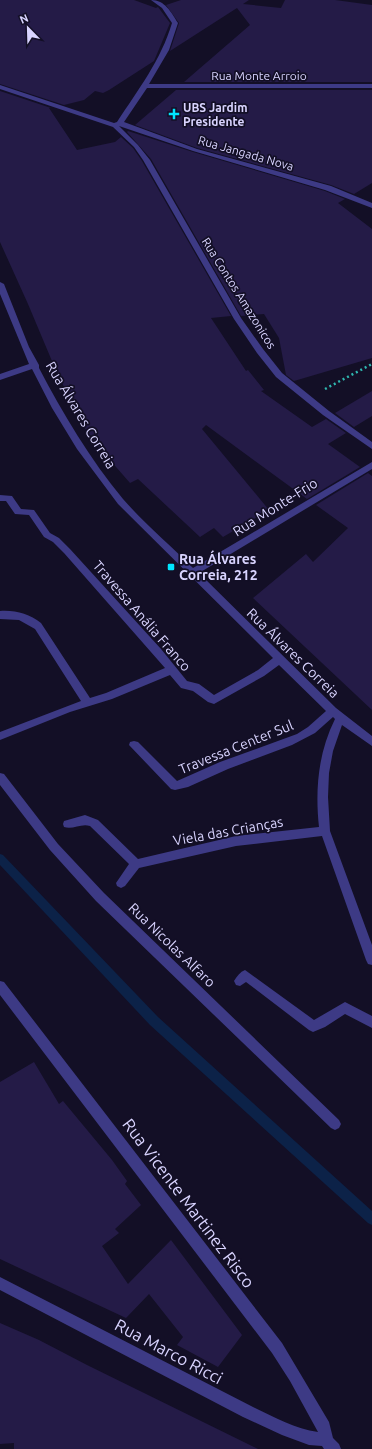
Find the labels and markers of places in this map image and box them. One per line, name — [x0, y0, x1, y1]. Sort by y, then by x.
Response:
place label: UBS Jardim Presidente — [183, 101, 248, 128]
marker: UBS Jardim Presidente — [168, 108, 180, 120]
place label: Rua Álvares Correia, 212 — [179, 550, 258, 583]
marker: Rua Álvares Correia, 212 — [166, 562, 176, 572]

